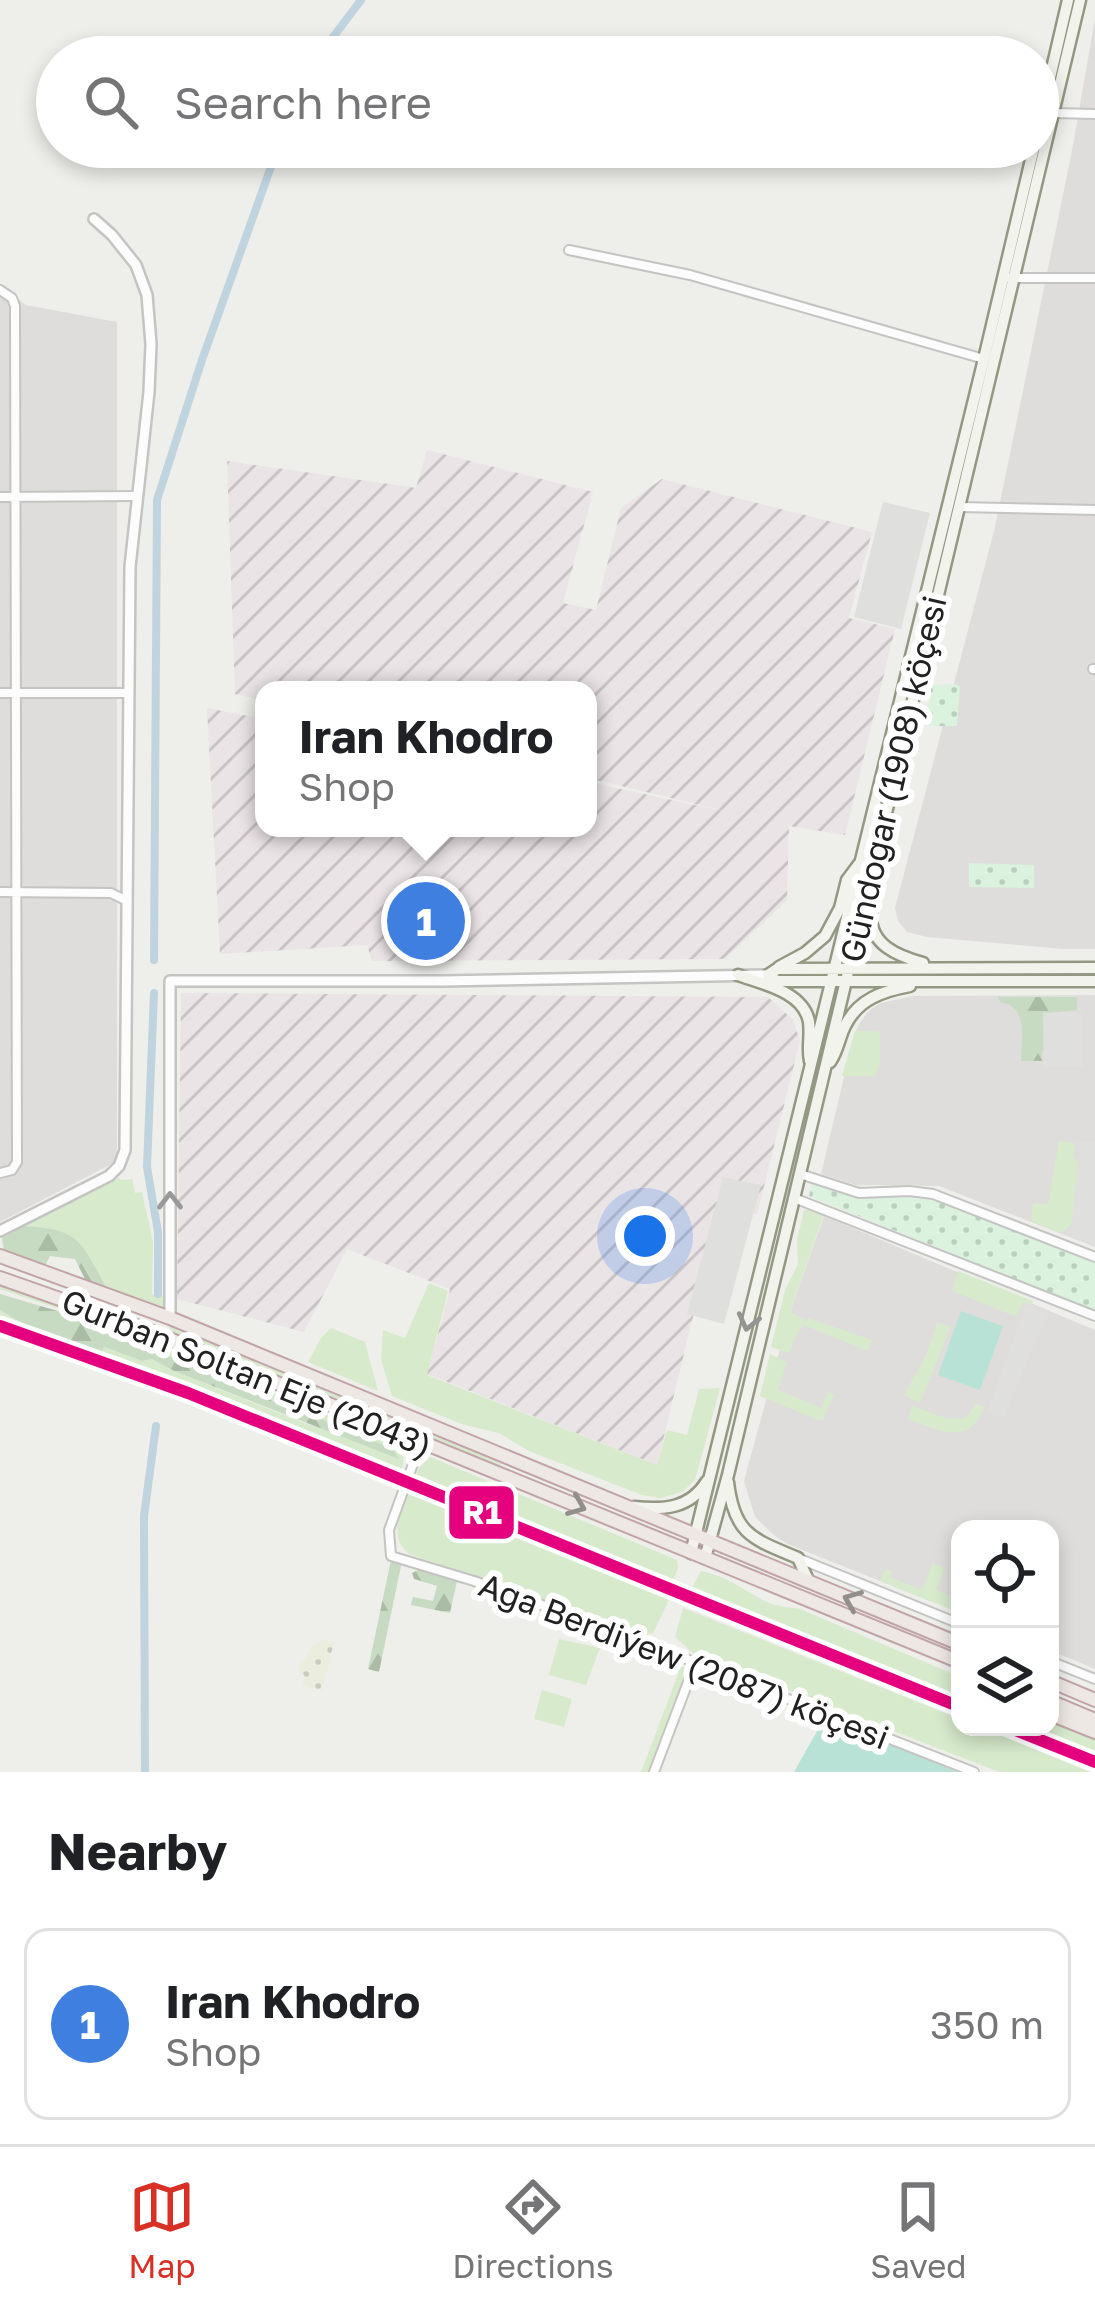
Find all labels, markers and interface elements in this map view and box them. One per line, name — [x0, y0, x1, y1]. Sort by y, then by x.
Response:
search box — [36, 36, 1059, 168]
icon: search — [78, 69, 144, 135]
text: Search here — [174, 75, 432, 129]
street label: Gündogar (1908) köçesi — [831, 592, 954, 966]
popup — [255, 681, 597, 837]
text: Iran Khodro — [298, 709, 554, 763]
text: Shop — [298, 763, 395, 810]
pin: 1 — [387, 876, 465, 966]
one-way arrow — [157, 1191, 183, 1209]
your location — [615, 1206, 675, 1266]
street label: Gurban Soltan Eje (2043) — [57, 1280, 438, 1465]
one-way arrow — [737, 1311, 762, 1331]
line badge: R1 — [447, 1484, 516, 1541]
text: R1 — [462, 1492, 502, 1531]
one-way arrow — [566, 1492, 587, 1516]
map controls — [951, 1520, 1059, 1736]
button: locate — [951, 1520, 1059, 1628]
street label: Aga Berdiýew (2087) köçesi — [474, 1564, 894, 1757]
one-way arrow — [842, 1590, 863, 1614]
button: layers — [951, 1628, 1059, 1736]
text: Nearby — [48, 1820, 227, 1881]
text: Iran Khodro — [165, 1974, 420, 2028]
text: 1 — [80, 2001, 100, 2048]
text: 350 m — [930, 2001, 1044, 2048]
text: Shop — [165, 2028, 261, 2075]
tab: Map — [128, 2174, 196, 2285]
tab: Directions — [452, 2174, 614, 2285]
tab: Saved — [870, 2174, 967, 2285]

